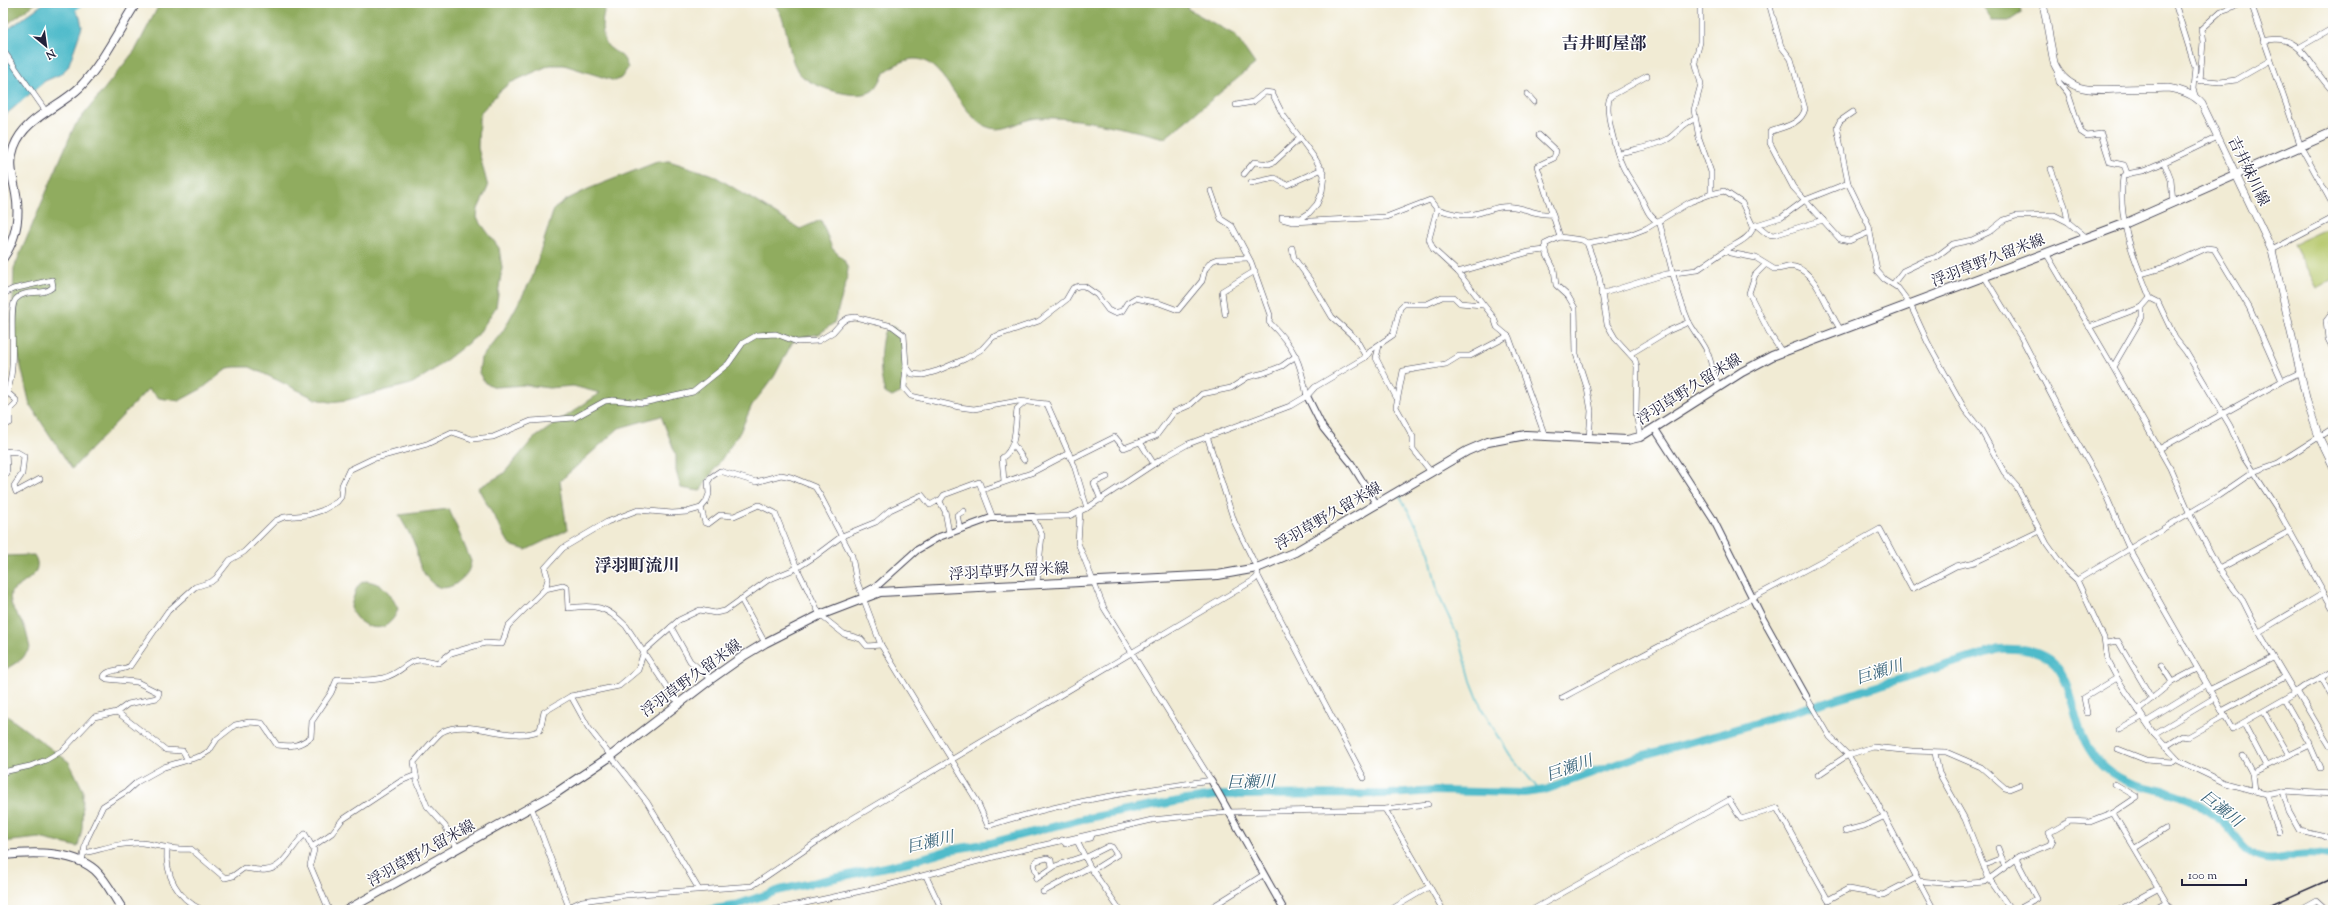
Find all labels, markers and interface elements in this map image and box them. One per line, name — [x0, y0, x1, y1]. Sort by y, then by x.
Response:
north arrow — [26, 26, 66, 66]
district label: 吉井町屋部 — [1562, 33, 1647, 57]
text: N — [42, 44, 59, 63]
street label: 吉井妹川線 — [2222, 133, 2274, 210]
street label: 浮羽草野久留米線 — [1929, 230, 2048, 293]
street label: 浮羽草野久留米線 — [1633, 350, 1746, 431]
street label: 浮羽草野久留米線 — [1272, 478, 1386, 556]
district label: 浮羽町流川 — [595, 555, 680, 579]
street label: 浮羽草野久留米線 — [949, 559, 1070, 586]
street label: 浮羽草野久留米線 — [637, 635, 747, 723]
water label: 巨瀬川 — [1853, 655, 1908, 691]
water label: 巨瀬川 — [1543, 750, 1598, 788]
water label: 巨瀬川 — [1227, 772, 1277, 795]
water label: 巨瀬川 — [2194, 786, 2248, 835]
street label: 浮羽草野久留米線 — [364, 816, 479, 893]
water label: 巨瀬川 — [905, 826, 958, 860]
scale bar — [2182, 861, 2246, 887]
text: 100 m — [2188, 867, 2217, 885]

